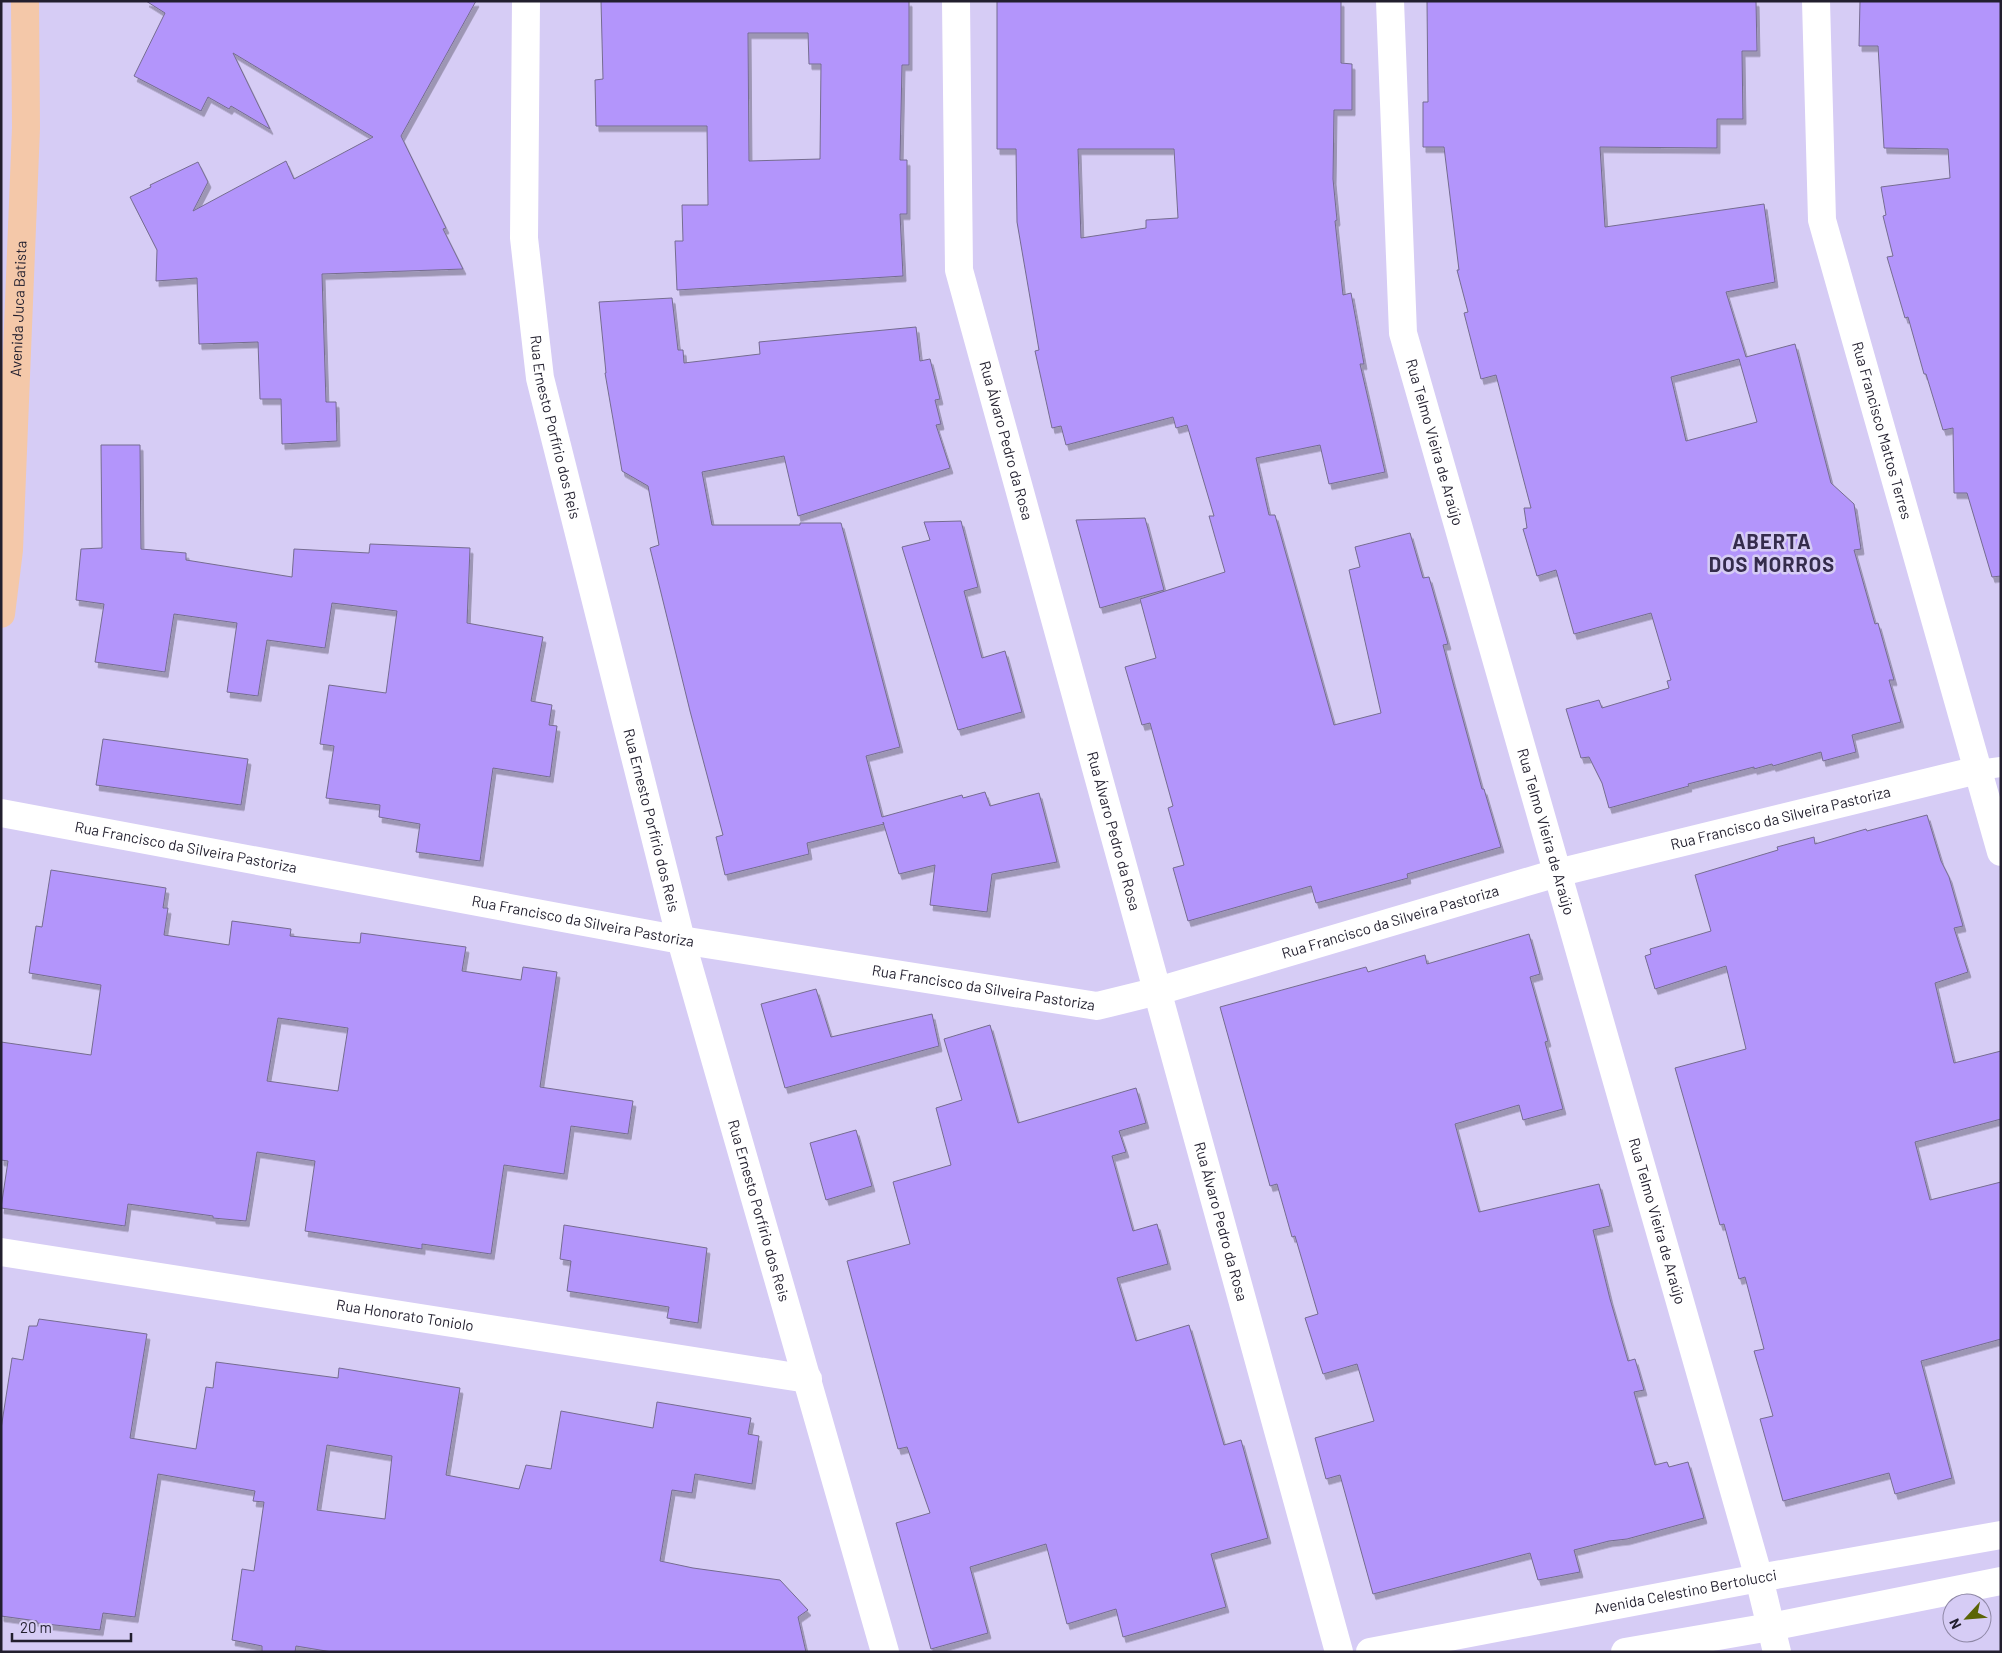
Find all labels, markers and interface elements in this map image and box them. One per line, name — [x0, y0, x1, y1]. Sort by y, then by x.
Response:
street label: Avenida Juca Batista — [6, 240, 29, 377]
street label: Rua Ernesto Porfírio dos Reis — [527, 334, 585, 521]
street label: Rua Francisco Mattos Terres — [1849, 339, 1916, 521]
street label: Rua Telmo Vieira de Araújo — [1403, 357, 1468, 527]
street label: Rua Álvaro Pedro da Rosa — [976, 359, 1037, 522]
district label: ABERTA DOS MORROS — [1709, 529, 1835, 576]
street label: Rua Ernesto Porfírio dos Reis — [620, 727, 684, 914]
street label: Rua Telmo Vieira de Araújo — [1514, 746, 1579, 917]
street label: Rua Álvaro Pedro da Rosa — [1084, 749, 1145, 912]
street label: Rua Francisco da Silveira Pastoriza — [1669, 782, 1892, 853]
street label: Rua Francisco da Silveira Pastoriza — [73, 817, 299, 876]
street label: Rua Francisco da Silveira Pastoriza — [1279, 881, 1501, 962]
street label: Rua Francisco da Silveira Pastoriza — [471, 891, 696, 950]
street label: Rua Francisco da Silveira Pastoriza — [871, 960, 1097, 1014]
street label: Rua Ernesto Porfírio dos Reis — [725, 1117, 794, 1303]
street label: Rua Telmo Vieira de Araújo — [1626, 1136, 1690, 1306]
street label: Rua Álvaro Pedro da Rosa — [1191, 1140, 1252, 1303]
street label: Rua Honorato Toniolo — [335, 1295, 475, 1334]
street label: Avenida Celestino Bertolucci — [1592, 1565, 1778, 1617]
north arrow — [1942, 1593, 1992, 1643]
scale bar — [12, 1610, 131, 1642]
text: N — [1945, 1616, 1965, 1632]
text: 20 m — [20, 1618, 52, 1636]

